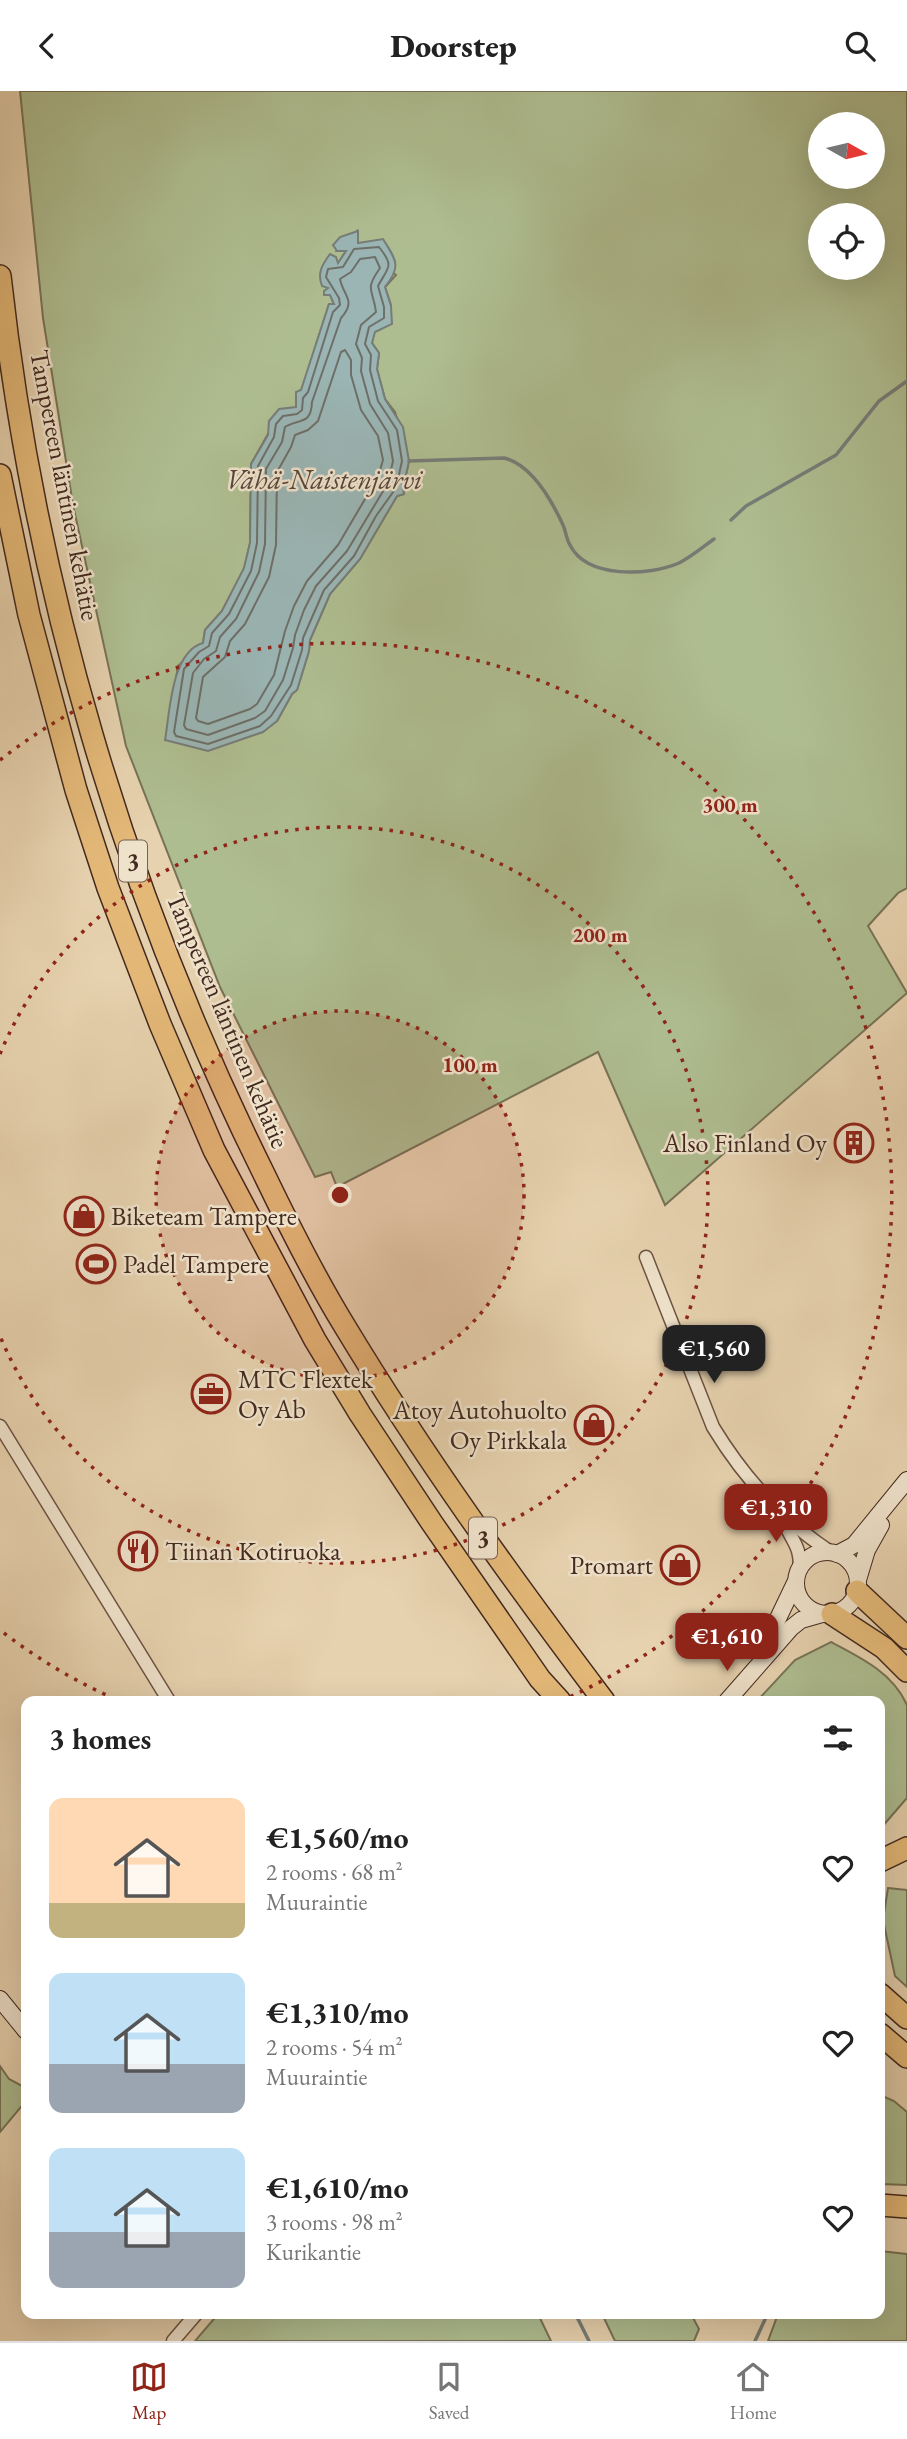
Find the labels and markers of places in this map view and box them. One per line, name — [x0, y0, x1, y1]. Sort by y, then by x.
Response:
building icon: Also Finland Oy — [833, 1122, 875, 1164]
place label: Also Finland Oy — [662, 1126, 828, 1160]
centre of rings — [328, 1183, 352, 1207]
shop icon: Biketeam Tampere — [63, 1195, 105, 1237]
place label: Biketeam Tampere — [111, 1199, 297, 1233]
sports icon: Padel Tampere — [75, 1243, 117, 1285]
place label: Padel Tampere — [123, 1247, 269, 1281]
pin: €1,560 — [657, 1325, 771, 1385]
place label: MTC Flextek Oy Ab — [238, 1362, 374, 1426]
office icon: MTC Flextek Oy Ab — [190, 1373, 232, 1415]
place label: Atoy Autohuolto Oy Pirkkala — [392, 1393, 568, 1457]
shop icon: Atoy Autohuolto Oy Pirkkala — [573, 1404, 615, 1446]
pin: €1,310 — [719, 1485, 833, 1544]
restaurant icon: Tiinan Kotiruoka — [117, 1530, 159, 1572]
place label: Tiinan Kotiruoka — [165, 1534, 341, 1568]
shop icon: Promart — [659, 1544, 701, 1586]
place label: Promart — [570, 1548, 653, 1582]
pin: €1,610 — [670, 1613, 784, 1673]

